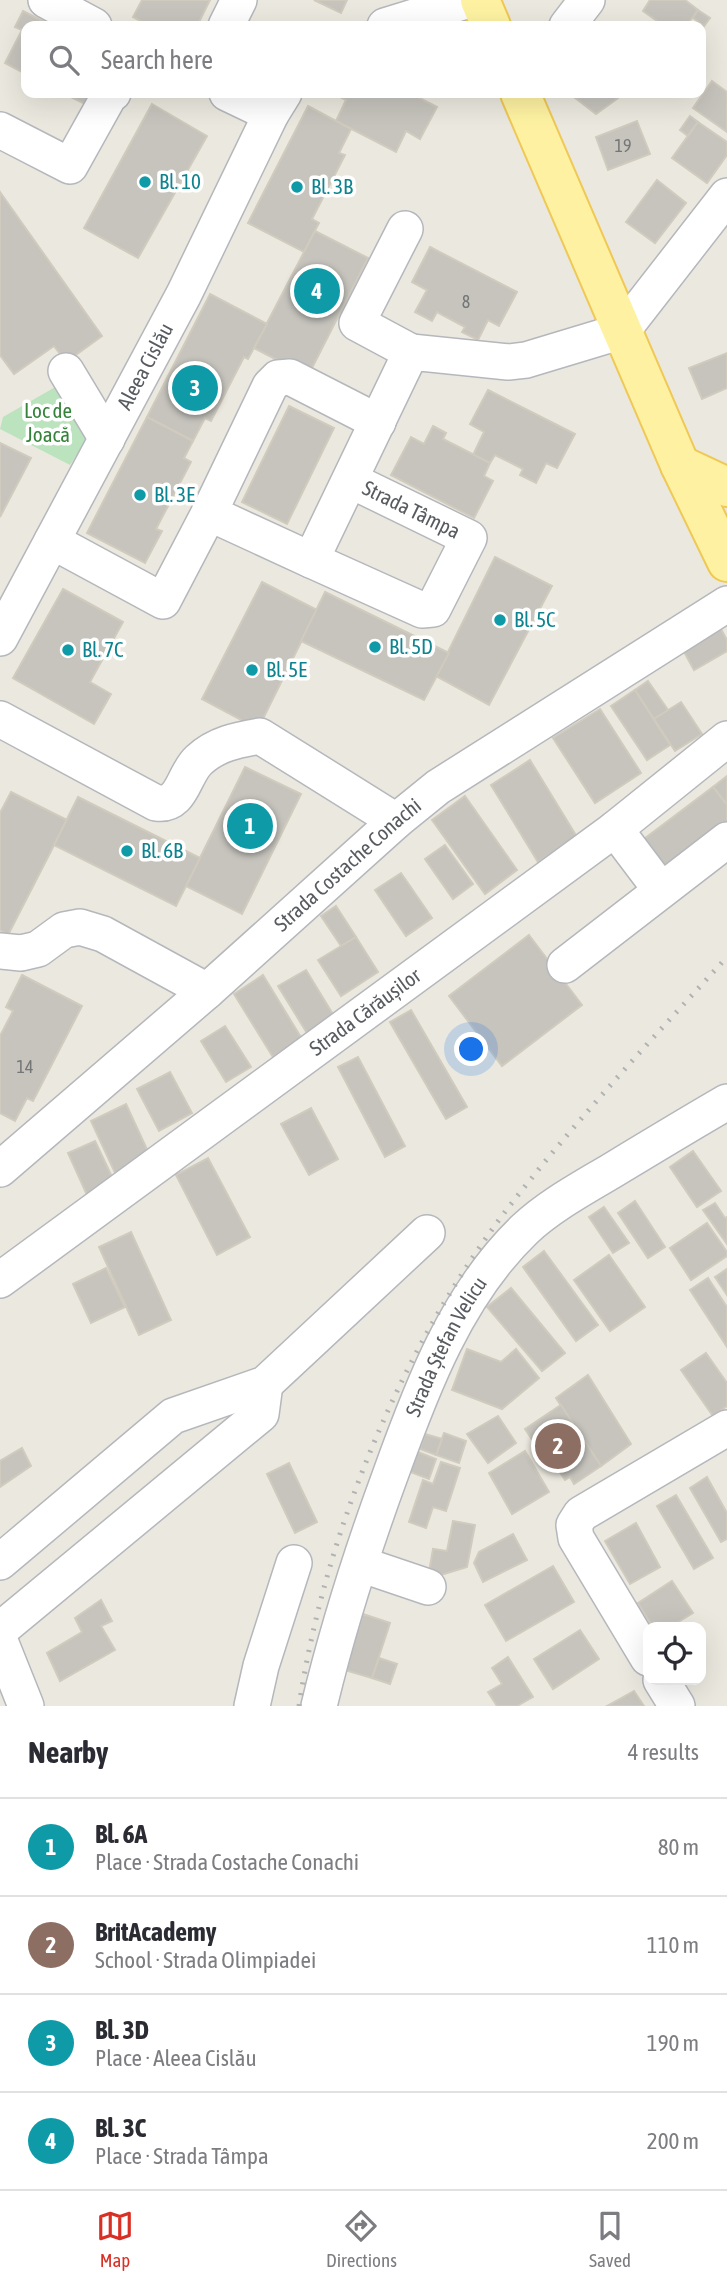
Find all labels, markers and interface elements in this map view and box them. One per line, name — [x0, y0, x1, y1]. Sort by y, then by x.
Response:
search box — [21, 21, 706, 98]
icon: search — [45, 41, 83, 79]
text: Search here — [101, 45, 213, 75]
house number: 19 — [615, 135, 631, 156]
place label: Bl. 10 — [159, 169, 201, 193]
marker: Bl. 10 — [137, 174, 153, 190]
place label: Bl. 3B — [311, 174, 353, 198]
marker: Bl. 3B — [289, 179, 305, 195]
pin: 4 — [294, 265, 340, 317]
house number: 8 — [462, 291, 470, 312]
street label: Aleea Cislău — [112, 319, 177, 413]
pin: 3 — [172, 362, 218, 414]
park label: Loc de Joacă — [24, 398, 72, 446]
street label: Strada Tâmpa — [359, 475, 464, 543]
place label: Bl. 3E — [154, 482, 195, 506]
marker: Bl. 3E — [132, 487, 148, 503]
place label: Bl. 5C — [514, 607, 556, 631]
marker: Bl. 5C — [492, 612, 508, 628]
place label: Bl. 5D — [389, 634, 433, 658]
place label: Bl. 7C — [82, 637, 124, 661]
marker: Bl. 5D — [367, 639, 383, 655]
marker: Bl. 7C — [60, 642, 76, 658]
place label: Bl. 5E — [266, 657, 307, 681]
marker: Bl. 5E — [244, 662, 260, 678]
street label: Strada Costache Conachi — [269, 793, 425, 936]
pin: 1 — [227, 800, 273, 852]
place label: Bl. 6B — [141, 838, 183, 862]
marker: Bl. 6B — [119, 843, 135, 859]
street label: Strada Cărăușilor — [305, 962, 426, 1060]
your location — [454, 1032, 488, 1066]
house number: 14 — [17, 1056, 33, 1077]
street label: Strada Ștefan Velicu — [400, 1272, 491, 1420]
pin: 2 — [535, 1420, 581, 1472]
map controls — [643, 1622, 706, 1685]
button: locate — [643, 1622, 706, 1685]
text: Nearby — [28, 1735, 108, 1769]
text: 4 results — [628, 1739, 699, 1765]
text: Bl. 6A — [95, 1819, 147, 1849]
text: 1 — [46, 1834, 56, 1860]
text: 80 m — [658, 1834, 699, 1860]
text: Place · Strada Costache Conachi — [95, 1849, 359, 1875]
text: BritAcademy — [95, 1917, 216, 1947]
text: 2 — [46, 1932, 56, 1958]
text: 110 m — [647, 1932, 699, 1958]
text: School · Strada Olimpiadei — [95, 1947, 316, 1973]
text: Bl. 3D — [95, 2015, 149, 2045]
text: 3 — [46, 2030, 56, 2056]
text: 190 m — [647, 2030, 699, 2056]
text: Place · Aleea Cislău — [95, 2045, 257, 2071]
text: Bl. 3C — [95, 2113, 146, 2143]
text: 4 — [46, 2128, 56, 2154]
text: 200 m — [647, 2128, 699, 2154]
text: Place · Strada Tâmpa — [95, 2143, 269, 2169]
tab: Map — [96, 2207, 134, 2271]
tab: Directions — [326, 2207, 397, 2271]
tab: Saved — [589, 2207, 631, 2271]

